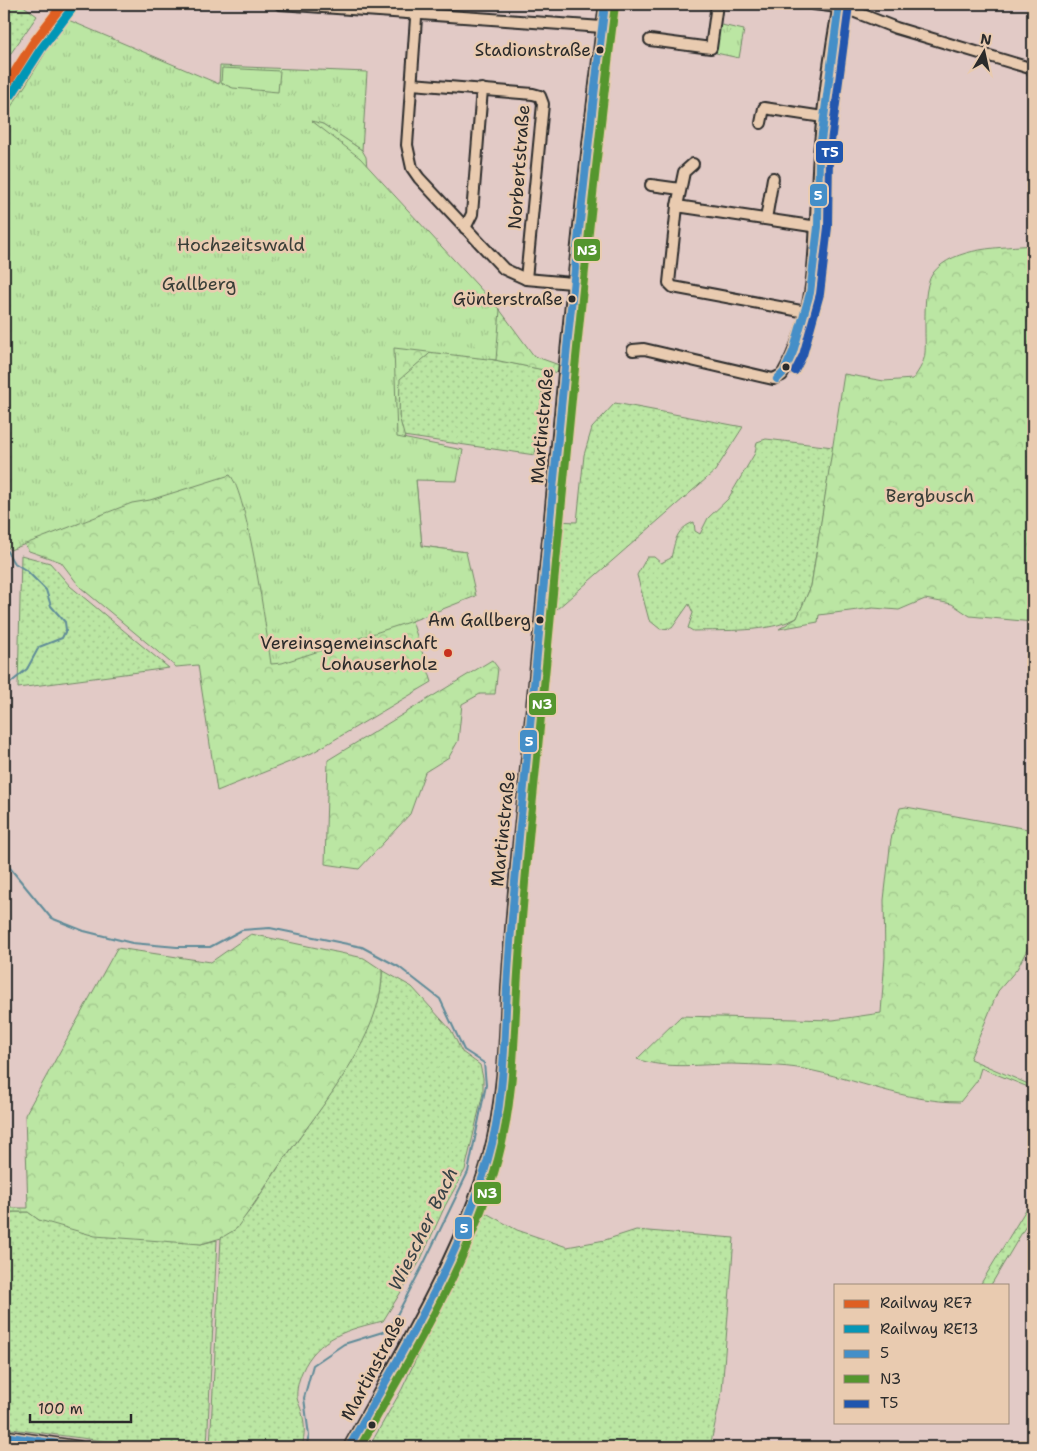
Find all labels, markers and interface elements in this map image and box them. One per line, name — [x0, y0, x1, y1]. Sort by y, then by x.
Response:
north arrow — [960, 28, 1010, 78]
text: N — [979, 29, 993, 49]
place label: Stadionstraße — [475, 39, 591, 61]
marker: Stadionstraße — [595, 45, 605, 55]
street label: Norbertstraße — [503, 104, 535, 230]
line badge: T5 — [815, 140, 844, 164]
text: T5 — [821, 143, 839, 161]
line badge: 5 — [809, 183, 828, 207]
text: 5 — [814, 186, 823, 204]
park label: Hochzeitswald — [177, 233, 305, 257]
line badge: N3 — [573, 238, 601, 262]
text: N3 — [577, 241, 597, 259]
park label: Gallberg — [162, 272, 236, 296]
place label: Günterstraße — [453, 288, 563, 310]
marker: Günterstraße — [567, 294, 577, 304]
unlabelled marker — [781, 362, 791, 372]
street label: Martinstraße — [525, 367, 559, 485]
park label: Bergbusch — [886, 484, 974, 508]
place label: Am Gallberg — [428, 609, 531, 631]
marker: Am Gallberg — [535, 615, 545, 625]
place label: Vereinsgemeinschaft Lohauserholz — [260, 631, 438, 676]
marker: Vereinsgemeinschaft Lohauserholz — [442, 647, 454, 659]
line badge: N3 — [528, 692, 557, 716]
text: N3 — [532, 695, 552, 713]
line badge: 5 — [519, 729, 538, 753]
text: 5 — [525, 732, 534, 750]
street label: Martinstraße — [485, 770, 521, 888]
water label: Wiescher Bach — [382, 1163, 464, 1295]
line badge: N3 — [473, 1181, 502, 1205]
text: N3 — [477, 1184, 497, 1202]
line badge: 5 — [454, 1216, 473, 1240]
text: 5 — [460, 1219, 469, 1237]
legend — [834, 1284, 1010, 1424]
text: Railway RE7 — [880, 1293, 973, 1313]
street label: Martinstraße — [335, 1311, 411, 1425]
text: Railway RE13 — [880, 1319, 978, 1339]
text: 5 — [880, 1343, 889, 1363]
text: N3 — [880, 1369, 901, 1389]
scale bar — [30, 1391, 131, 1423]
text: T5 — [880, 1393, 898, 1413]
text: 100 m — [38, 1399, 83, 1419]
unlabelled marker — [367, 1420, 377, 1430]

